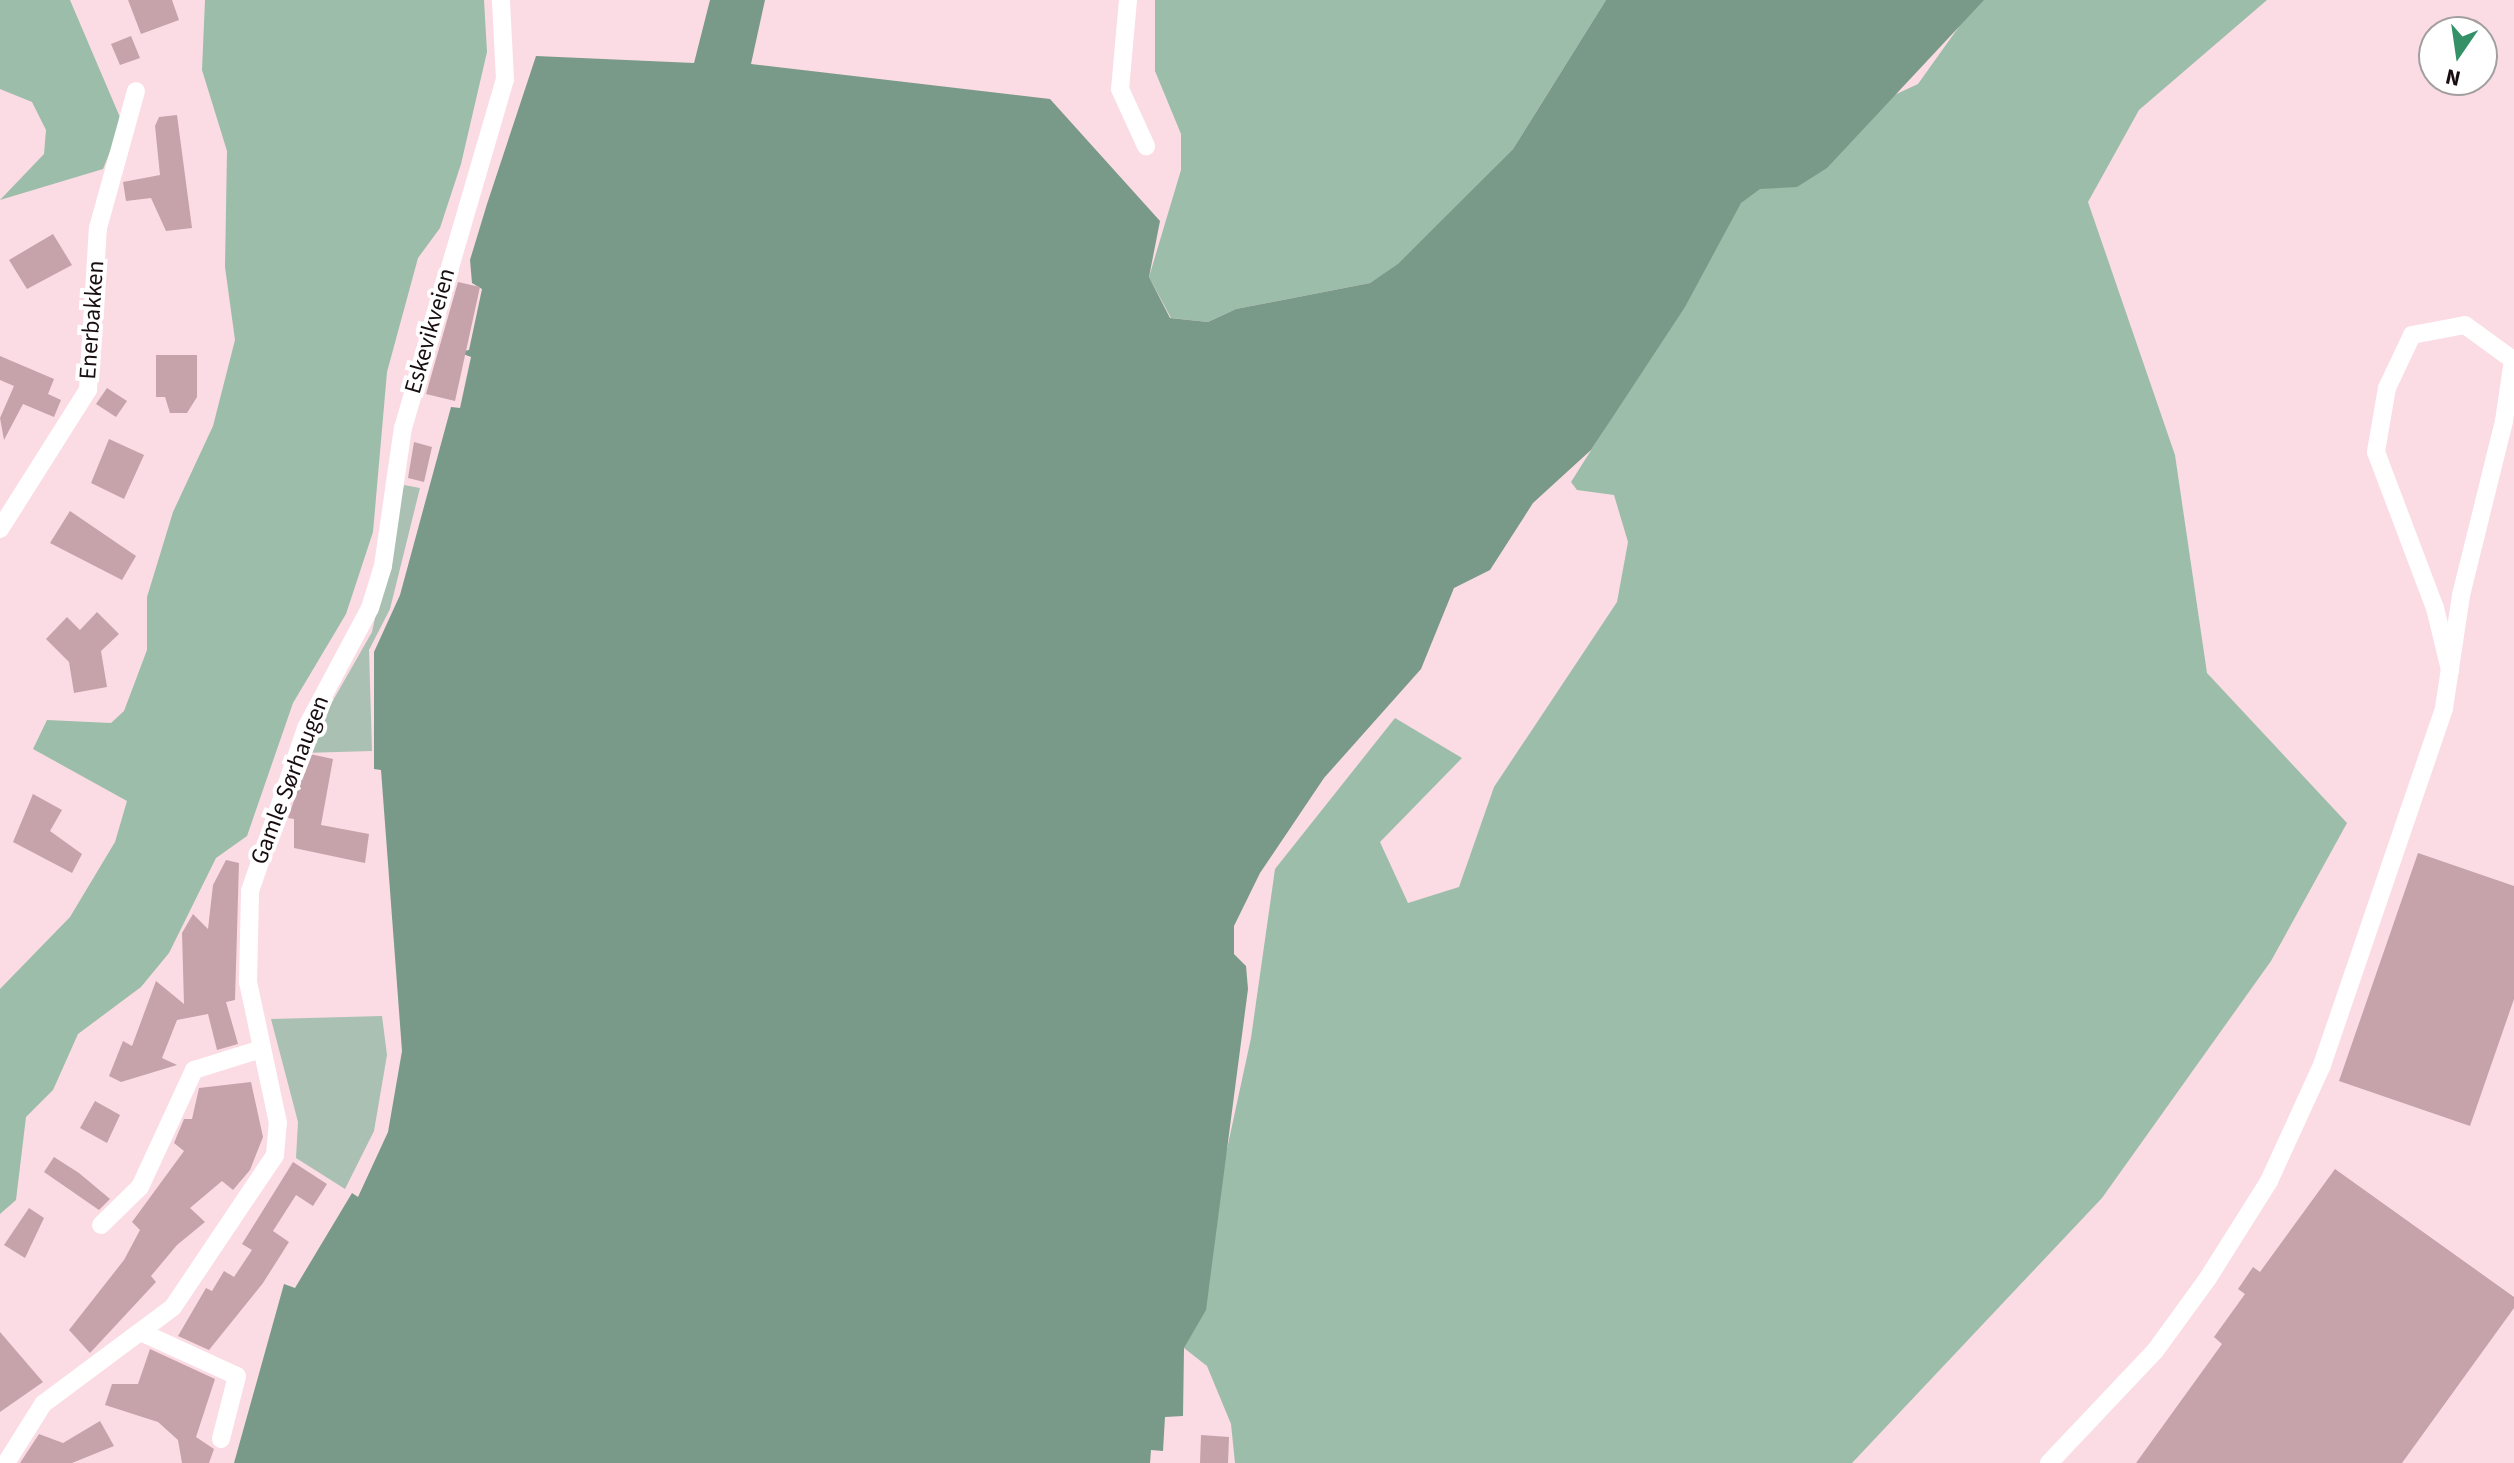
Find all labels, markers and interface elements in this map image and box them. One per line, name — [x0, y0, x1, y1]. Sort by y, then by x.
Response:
north arrow — [2418, 16, 2498, 96]
text: N — [2442, 60, 2464, 95]
street label: Enerbakken — [73, 259, 111, 381]
street label: Eskevikveien — [398, 265, 462, 397]
street label: Gamle Sørhaugen — [245, 691, 335, 869]

